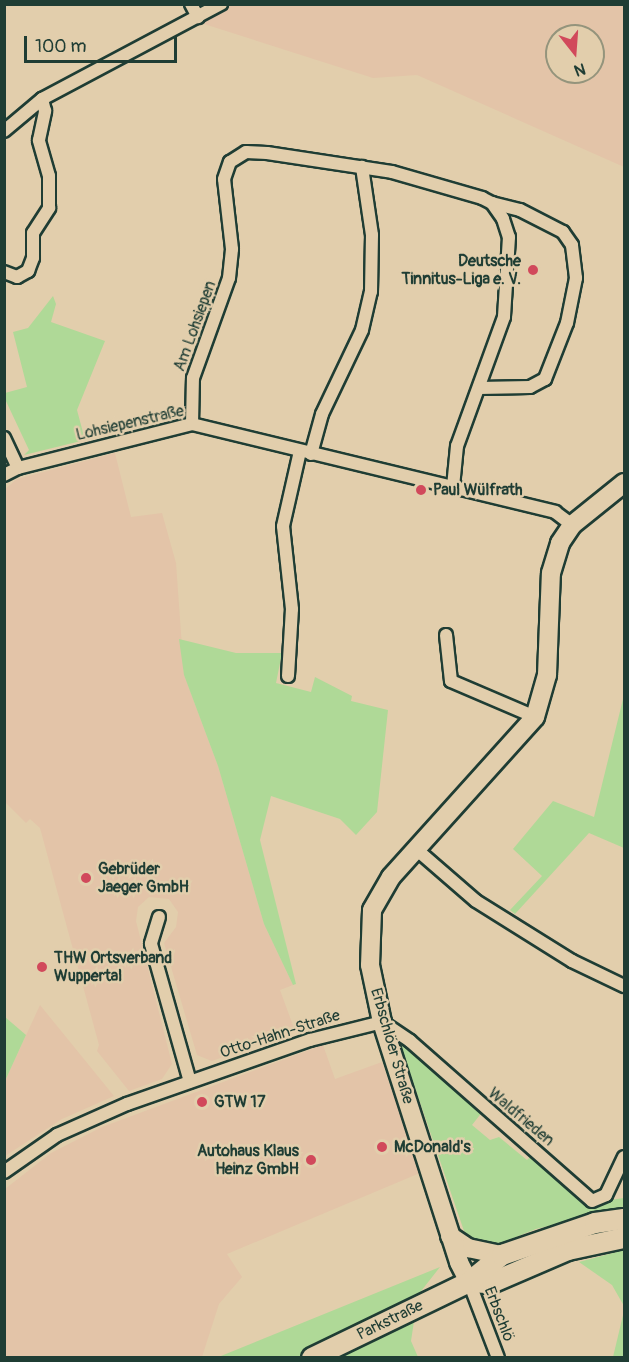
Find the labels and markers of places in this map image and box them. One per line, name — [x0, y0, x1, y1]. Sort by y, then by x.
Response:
place label: Deutsche Tinnitus-Liga e. V. — [402, 251, 521, 289]
marker: Deutsche Tinnitus-Liga e. V. — [526, 263, 540, 277]
place label: Paul Wülfrath — [433, 480, 523, 500]
marker: Paul Wülfrath — [414, 483, 428, 497]
place label: Gebrüder Jaeger GmbH — [98, 859, 189, 897]
marker: Gebrüder Jaeger GmbH — [79, 871, 93, 885]
place label: THW Ortsverband Wuppertal — [54, 948, 172, 986]
marker: THW Ortsverband Wuppertal — [35, 960, 49, 974]
place label: GTW 17 — [214, 1092, 265, 1112]
marker: GTW 17 — [195, 1095, 209, 1109]
place label: McDonald's — [394, 1137, 471, 1157]
marker: McDonald's — [375, 1140, 389, 1154]
place label: Autohaus Klaus Heinz GmbH — [197, 1141, 299, 1179]
marker: Autohaus Klaus Heinz GmbH — [304, 1153, 318, 1167]

